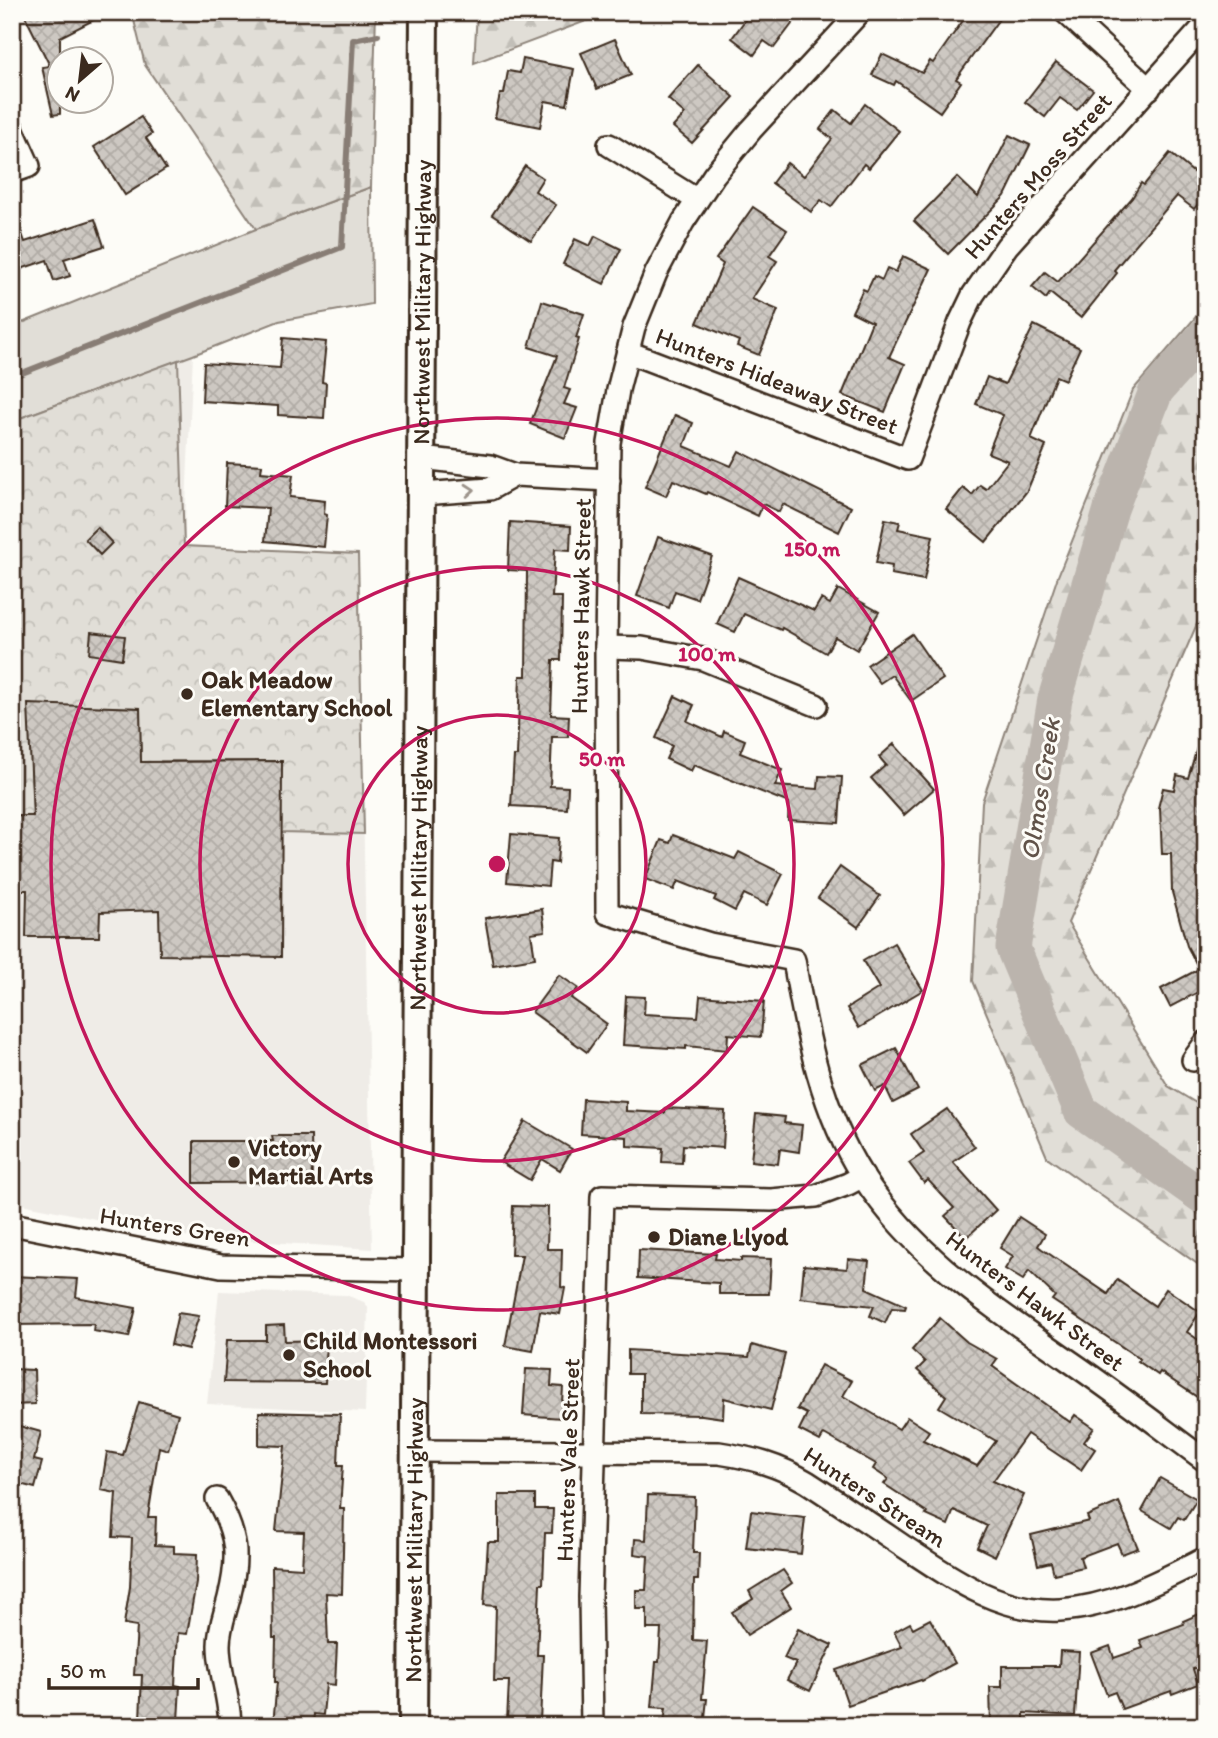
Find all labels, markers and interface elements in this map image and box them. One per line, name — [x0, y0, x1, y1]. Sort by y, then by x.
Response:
north arrow — [46, 46, 116, 116]
text: N — [61, 81, 83, 108]
street label: Hunters Moss Street — [958, 87, 1118, 265]
street label: Northwest Military Highway — [406, 159, 437, 445]
street label: Hunters Hideaway Street — [652, 321, 903, 440]
one-way arrow — [465, 483, 476, 498]
street label: Hunters Hawk Street — [564, 498, 597, 714]
text: 150 m — [784, 536, 840, 561]
text: 100 m — [678, 641, 736, 666]
place label: Oak Meadow Elementary School — [201, 665, 393, 723]
marker: Oak Meadow Elementary School — [179, 686, 195, 702]
water label: Olmos Creek — [1013, 714, 1067, 862]
street label: Northwest Military Highway — [403, 725, 433, 1011]
text: 50 m — [579, 746, 626, 771]
centre of rings — [485, 852, 509, 876]
place label: Victory Martial Arts — [248, 1133, 374, 1190]
marker: Victory Martial Arts — [226, 1154, 242, 1170]
street label: Hunters Green — [98, 1200, 253, 1253]
place label: Diane Llyod — [668, 1222, 789, 1252]
street label: Hunters Hawk Street — [940, 1224, 1130, 1377]
marker: Diane Llyod — [646, 1229, 662, 1245]
place label: Child Montessori School — [303, 1326, 477, 1383]
marker: Child Montessori School — [281, 1347, 297, 1363]
street label: Hunters Vale Street — [549, 1358, 586, 1562]
street label: Northwest Military Highway — [398, 1397, 429, 1683]
street label: Hunters Stream — [798, 1440, 952, 1554]
scale bar — [49, 1647, 198, 1691]
text: 50 m — [60, 1658, 107, 1683]

